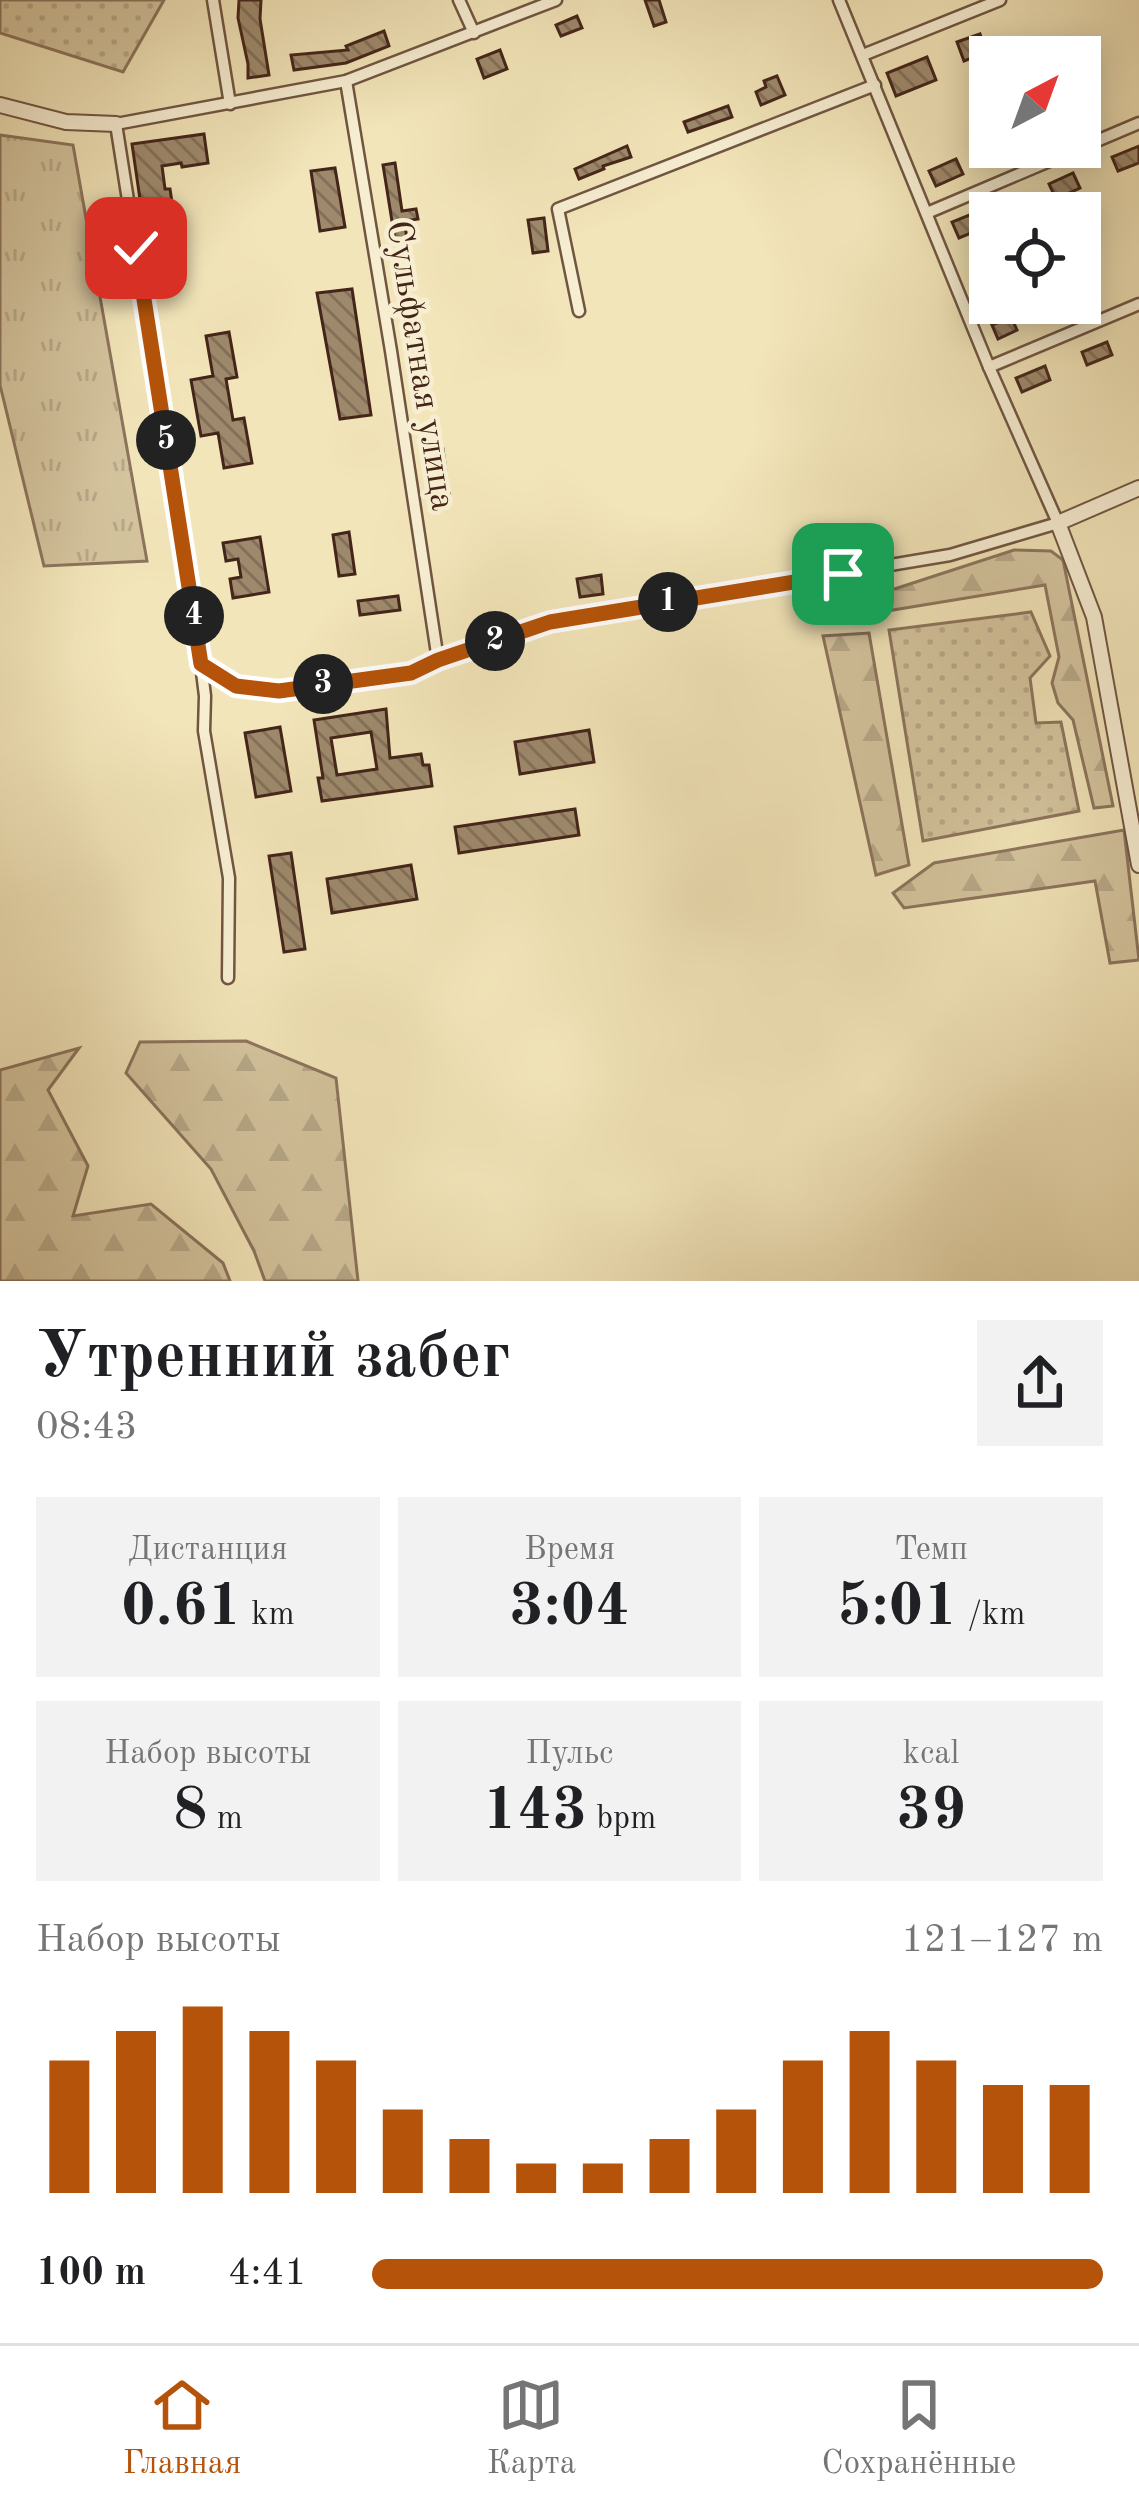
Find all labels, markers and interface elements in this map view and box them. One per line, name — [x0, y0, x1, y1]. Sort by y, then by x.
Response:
north arrow — [969, 36, 1101, 168]
map controls — [969, 36, 1101, 324]
button: locate — [969, 192, 1101, 324]
pin — [85, 197, 187, 299]
icon: check — [103, 215, 169, 281]
street label: Сульфатная улица — [378, 218, 460, 513]
pin: 5 — [136, 410, 196, 470]
text: 5 — [156, 423, 176, 456]
pin — [792, 523, 894, 625]
icon: arrive — [810, 541, 876, 607]
pin: 1 — [638, 572, 698, 632]
text: 1 — [658, 585, 678, 618]
pin: 4 — [164, 586, 224, 646]
text: 4 — [184, 599, 204, 632]
pin: 2 — [465, 611, 525, 671]
text: 2 — [485, 624, 505, 657]
pin: 3 — [293, 654, 353, 714]
text: 3 — [313, 667, 333, 700]
button: share — [977, 1320, 1103, 1446]
text: Утренний забег — [36, 1326, 511, 1392]
text: 08:43 — [36, 1408, 137, 1447]
text: Дистанция — [128, 1534, 288, 1567]
text: Время — [524, 1534, 615, 1567]
text: Темп — [894, 1534, 968, 1567]
text: 0.61 — [121, 1578, 242, 1638]
text: 3:04 — [509, 1578, 630, 1638]
text: 5:01 — [837, 1578, 958, 1638]
text: km — [242, 1599, 295, 1632]
text: /km — [958, 1599, 1025, 1632]
text: Набор высоты — [104, 1738, 311, 1771]
text: Пульс — [525, 1738, 614, 1771]
text: kcal — [903, 1738, 960, 1771]
text: 8 — [173, 1782, 208, 1842]
text: 143 — [483, 1782, 587, 1842]
text: 39 — [896, 1782, 966, 1842]
text: m — [208, 1803, 243, 1836]
text: bpm — [587, 1803, 656, 1836]
text: Набор высоты — [36, 1921, 281, 1960]
text: 121–127 m — [901, 1921, 1103, 1960]
text: 100 m — [36, 2254, 146, 2293]
text: 4:41 — [228, 2254, 307, 2293]
tab: Главная — [123, 2372, 241, 2485]
tab: Карта — [487, 2372, 576, 2485]
tab: Сохранённые — [822, 2372, 1016, 2485]

